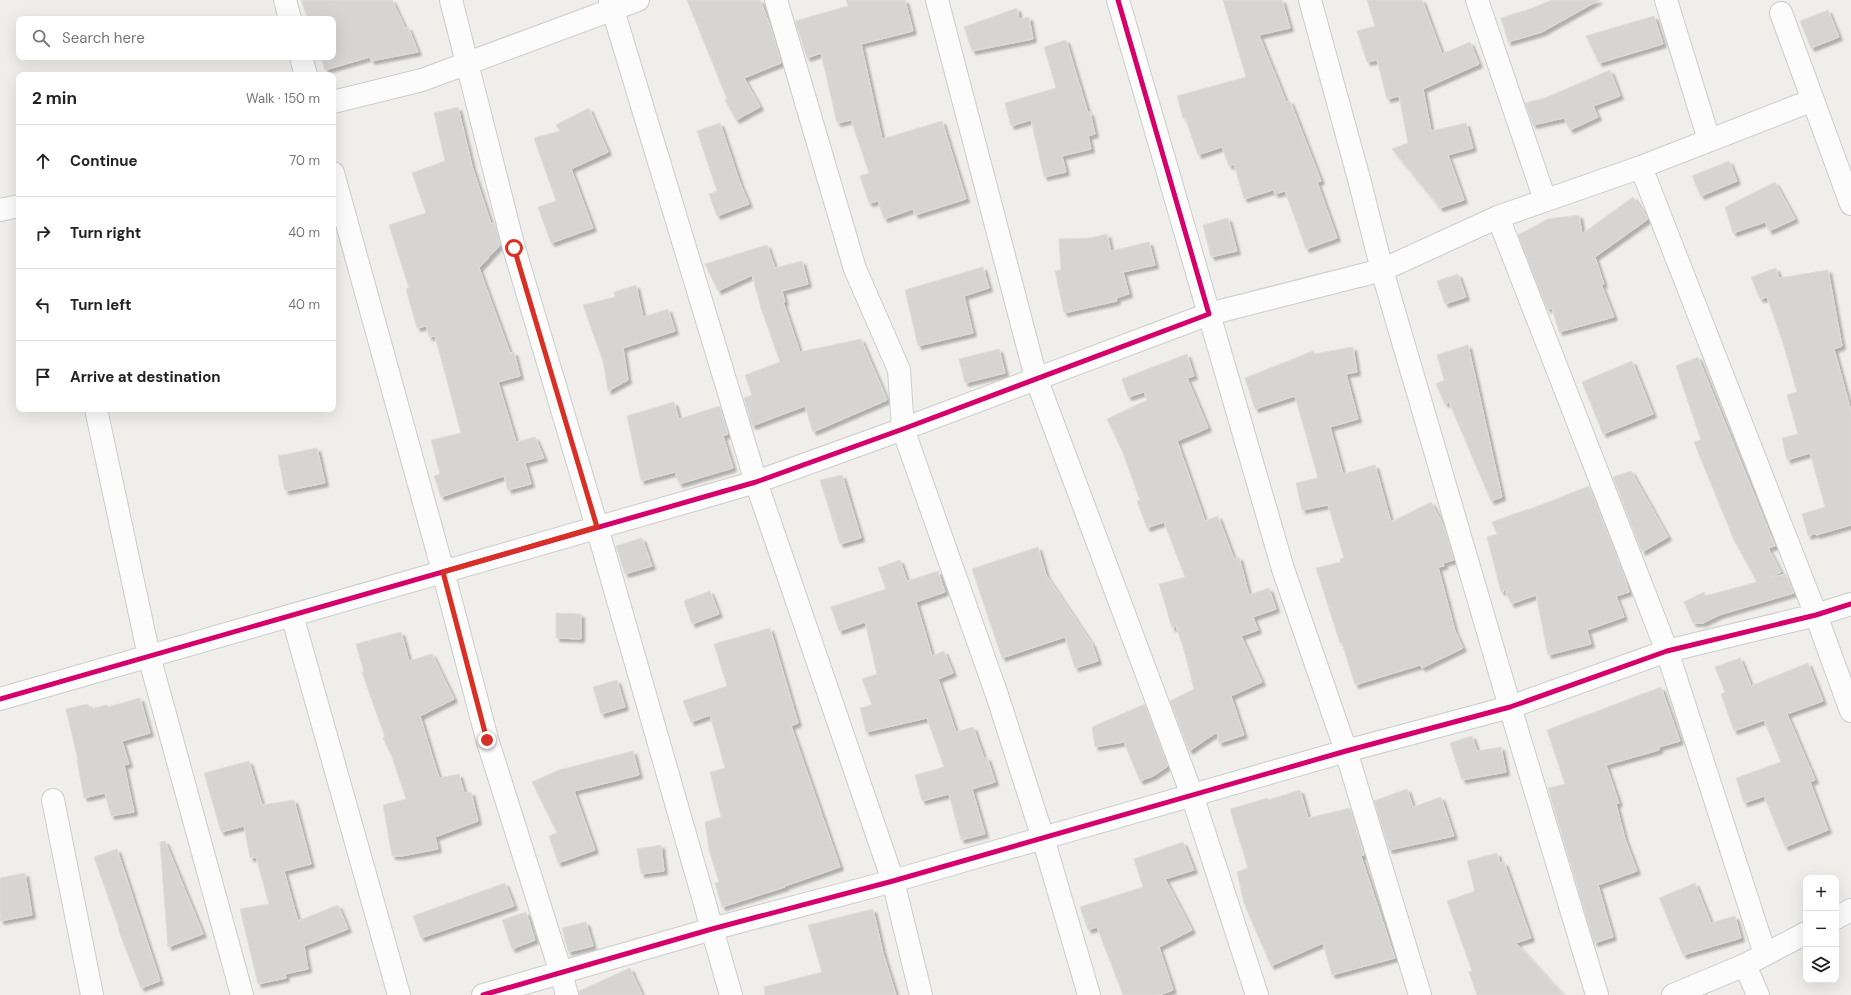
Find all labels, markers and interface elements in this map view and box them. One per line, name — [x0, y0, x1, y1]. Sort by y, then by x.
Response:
search box — [16, 16, 336, 60]
icon: search — [30, 27, 52, 49]
text: Search here — [62, 28, 145, 48]
text: 2 min — [32, 87, 77, 109]
text: Walk · 150 m — [246, 90, 320, 107]
icon: ahead — [32, 150, 54, 172]
text: Continue — [70, 151, 138, 171]
text: 70 m — [289, 152, 320, 169]
icon: right — [32, 222, 54, 244]
text: Turn right — [70, 223, 141, 243]
text: 40 m — [288, 224, 320, 241]
route start — [505, 239, 523, 257]
icon: left — [32, 294, 54, 316]
text: Turn left — [70, 295, 131, 315]
text: 40 m — [288, 296, 320, 313]
icon: arrive — [32, 366, 54, 388]
text: Arrive at destination — [70, 367, 221, 387]
route end — [478, 731, 496, 749]
map controls — [1803, 875, 1839, 983]
button: + — [1803, 875, 1839, 911]
button: − — [1803, 911, 1839, 947]
button: layers — [1803, 947, 1839, 983]

